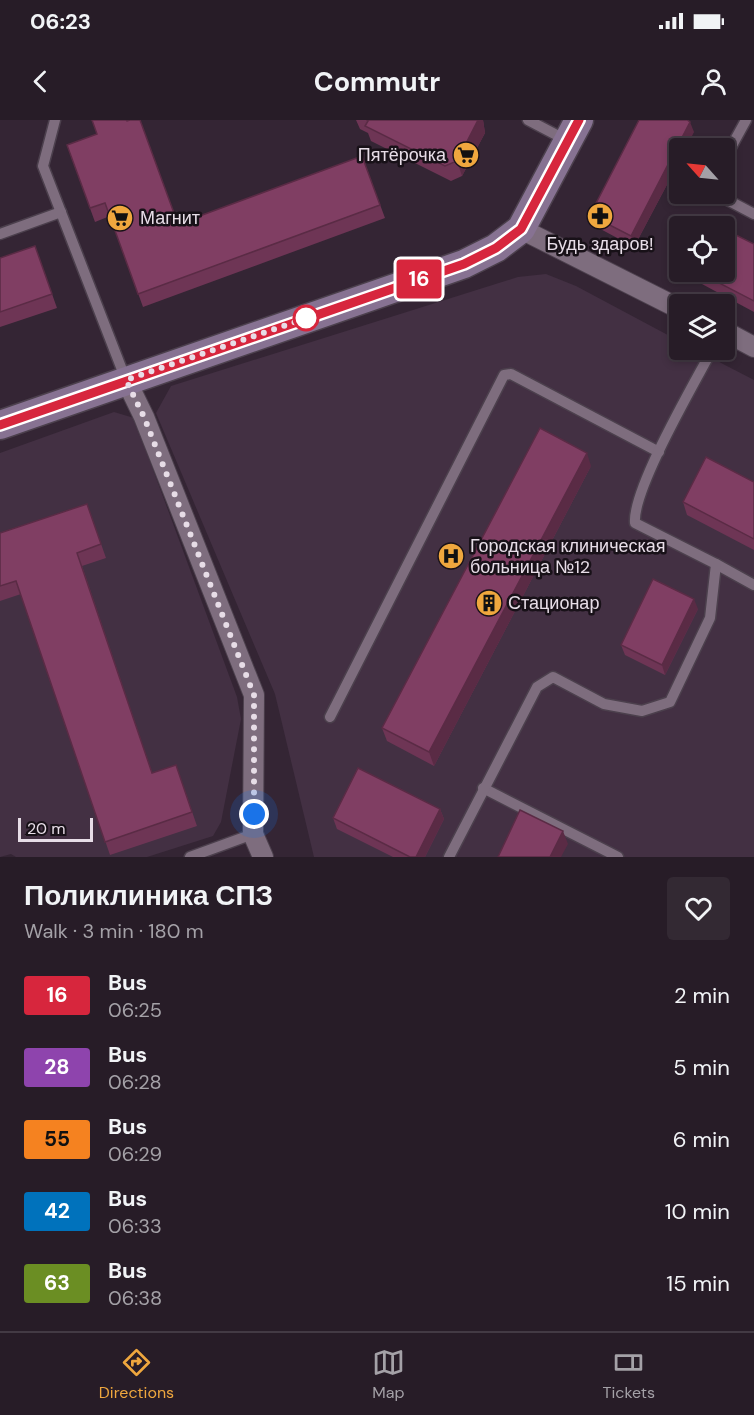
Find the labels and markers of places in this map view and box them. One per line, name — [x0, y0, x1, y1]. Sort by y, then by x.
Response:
supermarket icon: Пятёрочка — [451, 140, 481, 170]
place label: Пятёрочка — [358, 143, 447, 167]
pharmacy icon: Будь здаров! — [585, 201, 615, 231]
supermarket icon: Магнит — [105, 203, 135, 233]
place label: Магнит — [140, 206, 200, 230]
place label: Будь здаров! — [547, 232, 653, 256]
unlabelled marker — [293, 305, 319, 331]
place label: Городская клиническая больница №12 — [470, 534, 666, 579]
hospital icon: Городская клиническая больница №12 — [436, 541, 466, 571]
building icon: Стационар — [474, 588, 504, 618]
place label: Стационар — [508, 591, 599, 615]

